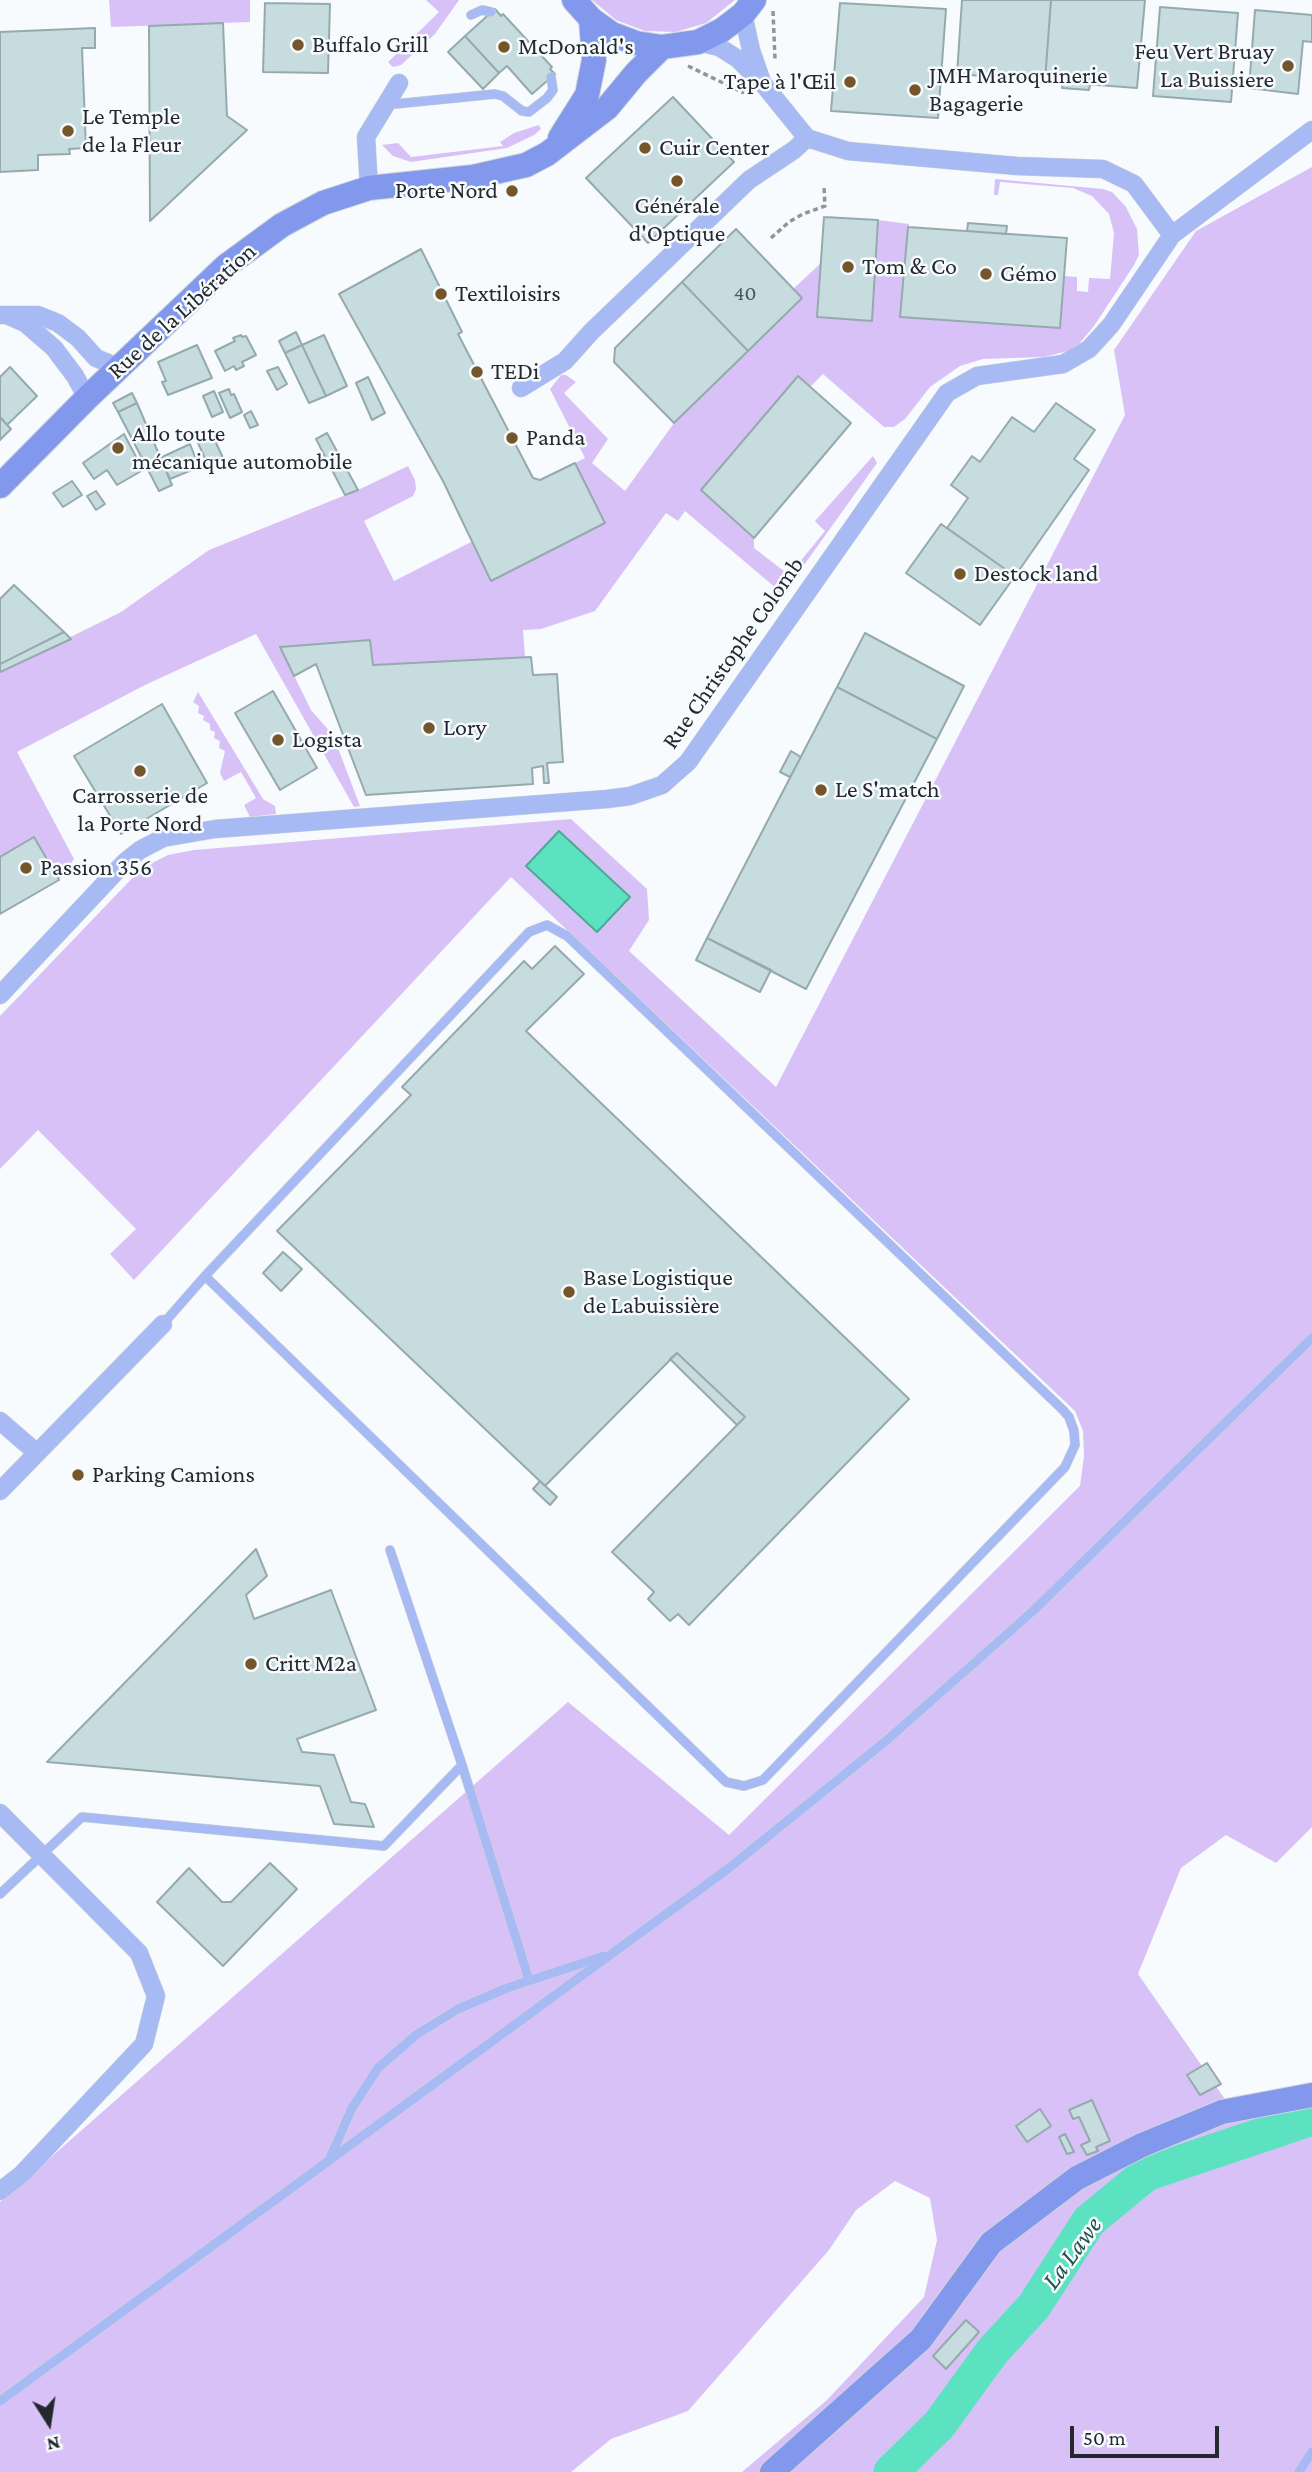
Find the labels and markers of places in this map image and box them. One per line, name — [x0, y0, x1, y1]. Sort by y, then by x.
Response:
place label: Buffalo Grill — [312, 31, 428, 59]
place label: McDonald's — [518, 33, 634, 61]
marker: Buffalo Grill — [290, 37, 306, 53]
place label: Feu Vert Bruay La Buissiere — [1134, 38, 1274, 94]
marker: McDonald's — [496, 39, 512, 55]
marker: Feu Vert Bruay La Buissiere — [1280, 58, 1296, 74]
place label: JMH Maroquinerie Bagagerie — [929, 62, 1107, 118]
place label: Tape à l'Œil — [724, 68, 836, 96]
marker: Tape à l'Œil — [842, 74, 858, 90]
marker: JMH Maroquinerie Bagagerie — [907, 82, 923, 98]
place label: Le Temple de la Fleur — [82, 103, 182, 159]
marker: Le Temple de la Fleur — [60, 123, 76, 139]
place label: Cuir Center — [659, 134, 769, 162]
marker: Cuir Center — [637, 140, 653, 156]
marker: Générale d'Optique — [669, 173, 685, 189]
place label: Porte Nord — [395, 177, 498, 205]
marker: Porte Nord — [504, 183, 520, 199]
place label: Générale d'Optique — [629, 192, 725, 248]
place label: Tom & Co — [862, 253, 957, 281]
marker: Tom & Co — [840, 259, 856, 275]
place label: Gémo — [1000, 260, 1057, 288]
marker: Gémo — [978, 266, 994, 282]
place label: Textiloisirs — [455, 280, 561, 308]
marker: Textiloisirs — [433, 286, 449, 302]
place label: TEDi — [491, 358, 539, 386]
marker: TEDi — [469, 364, 485, 380]
place label: Allo toute mécanique automobile — [132, 420, 352, 476]
place label: Panda — [526, 424, 585, 452]
marker: Panda — [504, 430, 520, 446]
marker: Allo toute mécanique automobile — [110, 440, 126, 456]
place label: Destock land — [974, 560, 1098, 588]
marker: Destock land — [952, 566, 968, 582]
place label: Lory — [443, 714, 487, 742]
marker: Lory — [421, 720, 437, 736]
place label: Logista — [292, 726, 362, 754]
marker: Logista — [270, 732, 286, 748]
marker: Carrosserie de la Porte Nord — [132, 763, 148, 779]
place label: Le S'match — [835, 776, 940, 804]
place label: Carrosserie de la Porte Nord — [72, 782, 208, 838]
marker: Le S'match — [813, 782, 829, 798]
place label: Passion 356 — [40, 854, 152, 882]
marker: Passion 356 — [18, 860, 34, 876]
place label: Base Logistique de Labuissière — [583, 1264, 733, 1320]
marker: Base Logistique de Labuissière — [561, 1284, 577, 1300]
place label: Parking Camions — [92, 1461, 255, 1489]
marker: Parking Camions — [70, 1467, 86, 1483]
place label: Critt M2a — [265, 1650, 357, 1678]
marker: Critt M2a — [243, 1656, 259, 1672]

